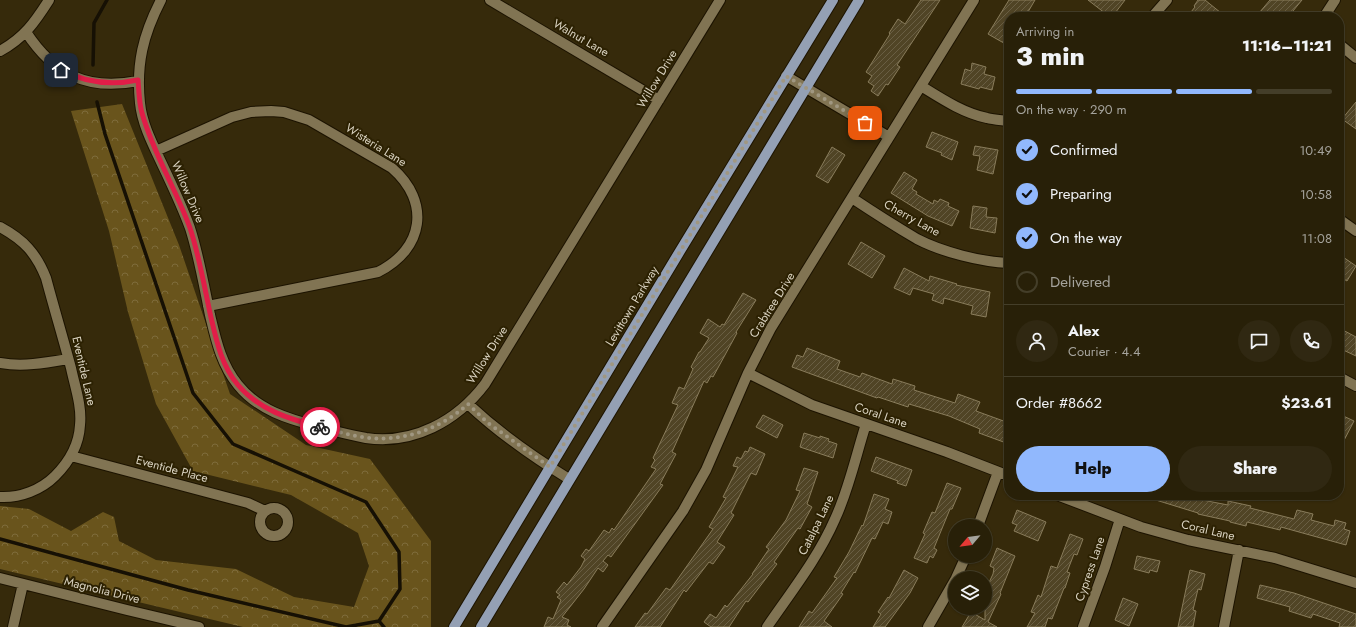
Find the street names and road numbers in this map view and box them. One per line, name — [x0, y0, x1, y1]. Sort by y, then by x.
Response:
street label: Walnut Lane — [550, 15, 612, 61]
street label: Willow Drive — [632, 46, 682, 112]
street label: Wisteria Lane — [342, 119, 410, 171]
street label: Willow Drive — [167, 158, 209, 226]
street label: Cherry Lane — [881, 195, 943, 241]
street label: Levittown Parkway — [601, 262, 663, 350]
street label: Crabtree Drive — [745, 269, 799, 341]
street label: Willow Drive — [462, 323, 512, 387]
street label: Eventide Lane — [67, 335, 101, 407]
street label: Coral Lane — [852, 398, 910, 432]
street label: Eventide Place — [134, 451, 210, 487]
street label: Catalpa Lane — [794, 492, 838, 558]
street label: Coral Lane — [1179, 515, 1237, 545]
street label: Cypress Lane — [1071, 534, 1109, 604]
street label: Magnolia Drive — [62, 572, 142, 608]

